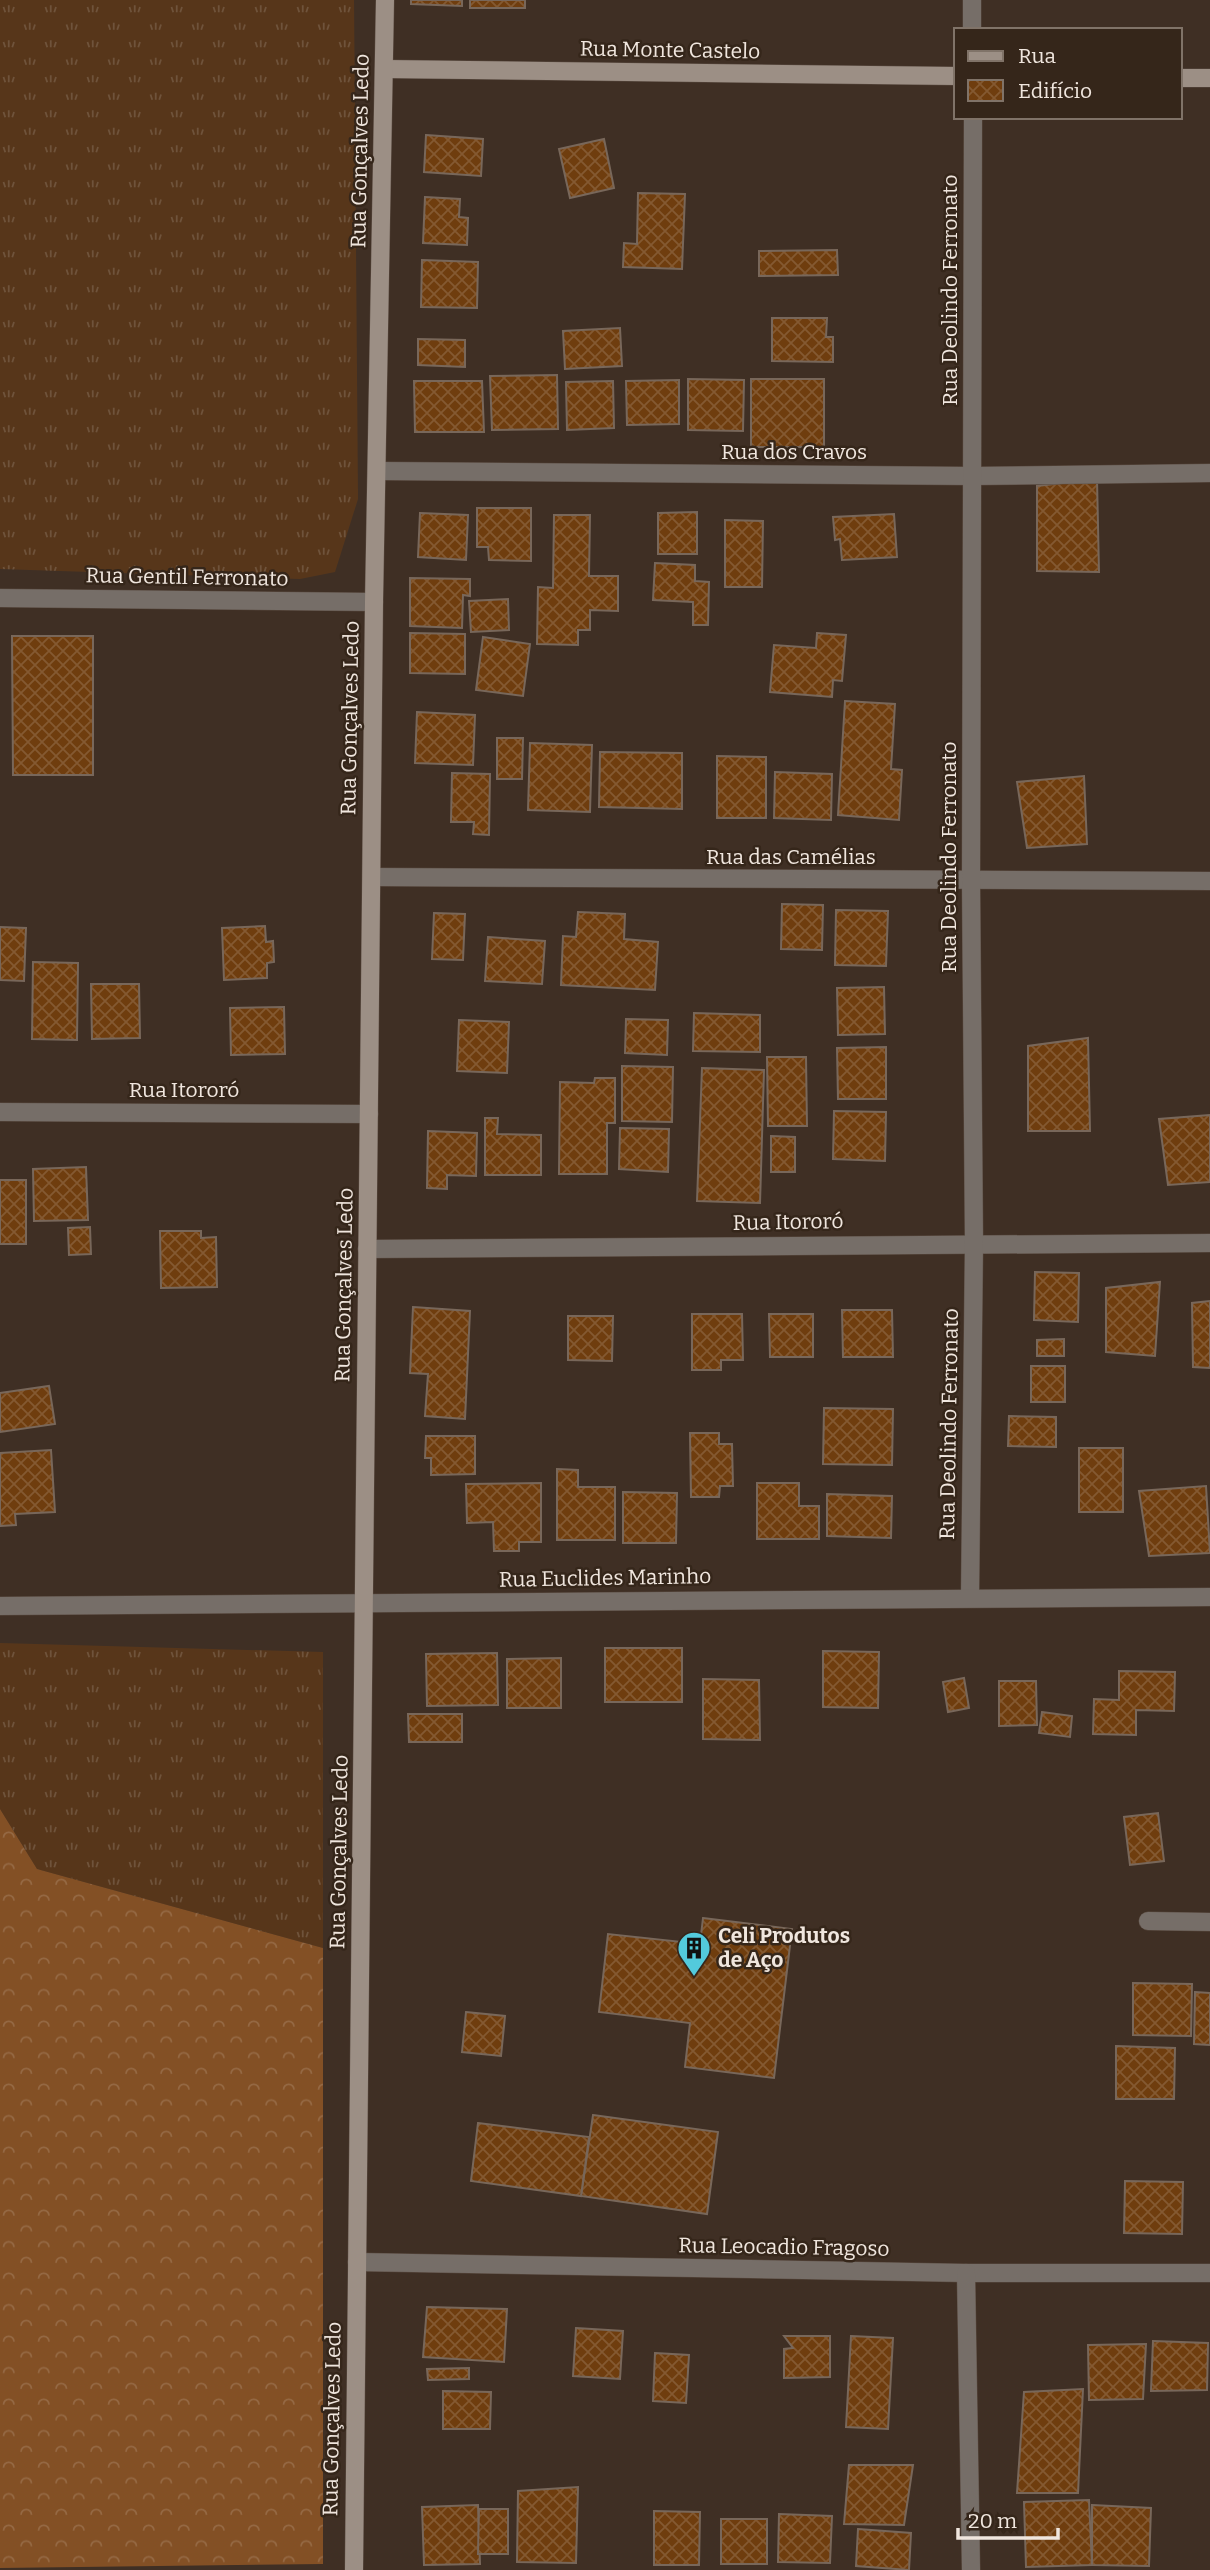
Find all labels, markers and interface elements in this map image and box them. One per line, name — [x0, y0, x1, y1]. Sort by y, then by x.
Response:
legend — [954, 28, 1182, 119]
street label: Rua Monte Castelo — [580, 35, 760, 65]
text: Rua — [1018, 43, 1056, 69]
street label: Rua Gonçalves Ledo — [345, 54, 375, 248]
text: Edifício — [1018, 78, 1092, 104]
street label: Rua Deolindo Ferronato — [937, 174, 963, 406]
street label: Rua dos Cravos — [721, 439, 867, 465]
street label: Rua Gentil Ferronato — [85, 562, 289, 592]
street label: Rua Gonçalves Ledo — [335, 621, 365, 815]
street label: Rua Deolindo Ferronato — [936, 741, 962, 973]
street label: Rua das Camélias — [706, 844, 876, 870]
street label: Rua Itororó — [129, 1077, 239, 1103]
street label: Rua Gonçalves Ledo — [329, 1188, 359, 1382]
street label: Rua Itororó — [732, 1208, 844, 1236]
street label: Rua Deolindo Ferronato — [934, 1308, 964, 1540]
street label: Rua Euclides Marinho — [499, 1563, 711, 1593]
street label: Rua Gonçalves Ledo — [324, 1755, 354, 1949]
place label: Celi Produtos de Aço — [718, 1923, 850, 1973]
building icon: Celi Produtos de Aço — [675, 1929, 713, 1978]
street label: Rua Leocadio Fragoso — [678, 2232, 890, 2262]
street label: Rua Gonçalves Ledo — [317, 2322, 347, 2516]
scale bar — [958, 2496, 1058, 2540]
text: 20 m — [968, 2508, 1017, 2534]

